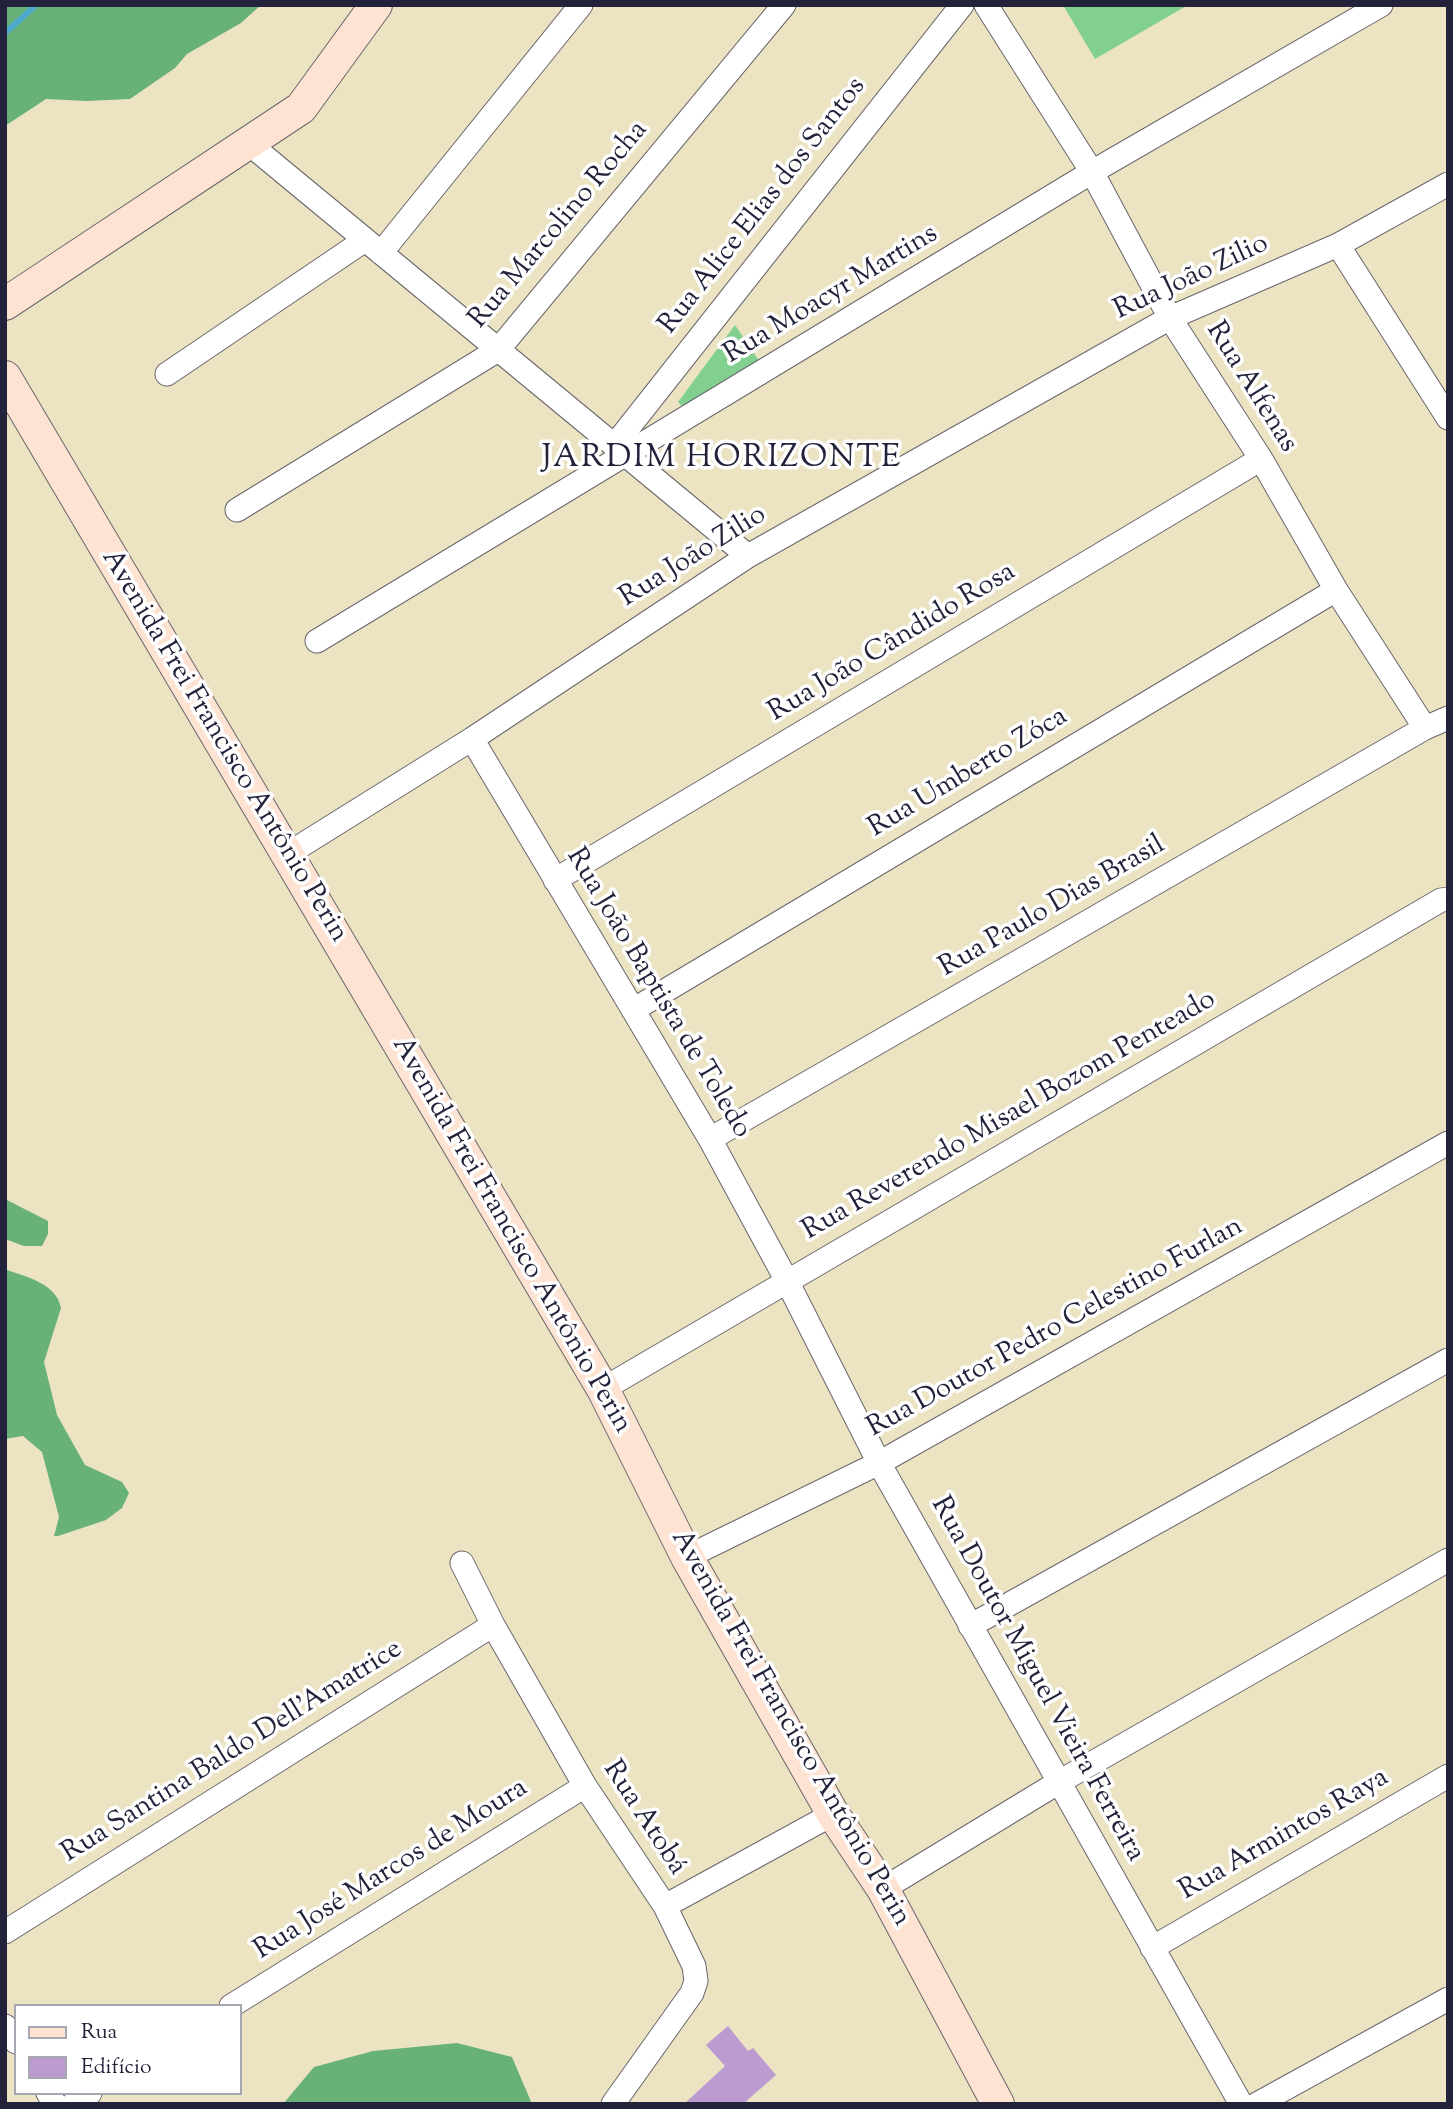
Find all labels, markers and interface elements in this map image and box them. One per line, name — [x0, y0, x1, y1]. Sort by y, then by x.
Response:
street label: Rua Alice Elias dos Santos — [653, 72, 875, 342]
street label: Rua Marcolino Rocha — [463, 115, 657, 337]
street label: Rua Moacyr Martins — [719, 219, 945, 373]
street label: Rua João Zilio — [1110, 229, 1274, 329]
street label: Rua Alfenas — [1197, 317, 1303, 459]
district label: JARDIM HORIZONTE — [544, 442, 900, 480]
street label: Rua João Zilio — [615, 500, 773, 616]
street label: Avenida Frei Francisco Antônio Perin — [92, 545, 354, 949]
street label: Rua João Cândido Rosa — [764, 557, 1022, 731]
street label: Rua Umberto Zóca — [863, 701, 1075, 847]
street label: Rua Paulo Dias Brasil — [934, 830, 1172, 986]
street label: Rua João Baptista de Toledo — [557, 843, 757, 1145]
street label: Rua Reverendo Misael Bozom Penteado — [797, 985, 1223, 1249]
street label: Avenida Frei Francisco Antônio Perin — [382, 1032, 638, 1440]
street label: Rua Doutor Pedro Celestino Furlan — [862, 1211, 1250, 1447]
street label: Rua Doutor Miguel Vieira Ferreira — [922, 1492, 1150, 1868]
street label: Avenida Frei Francisco Antônio Perin — [661, 1525, 917, 1933]
street label: Rua Santina Baldo Dell'Amatrice — [57, 1634, 409, 1872]
street label: Rua Atobá — [594, 1756, 692, 1882]
street label: Rua Armintos Raya — [1175, 1763, 1395, 1909]
street label: Rua José Marcos de Moura — [249, 1773, 535, 1969]
legend — [14, 2004, 242, 2095]
text: Rua — [81, 2018, 117, 2048]
text: Edifício — [81, 2053, 151, 2083]

